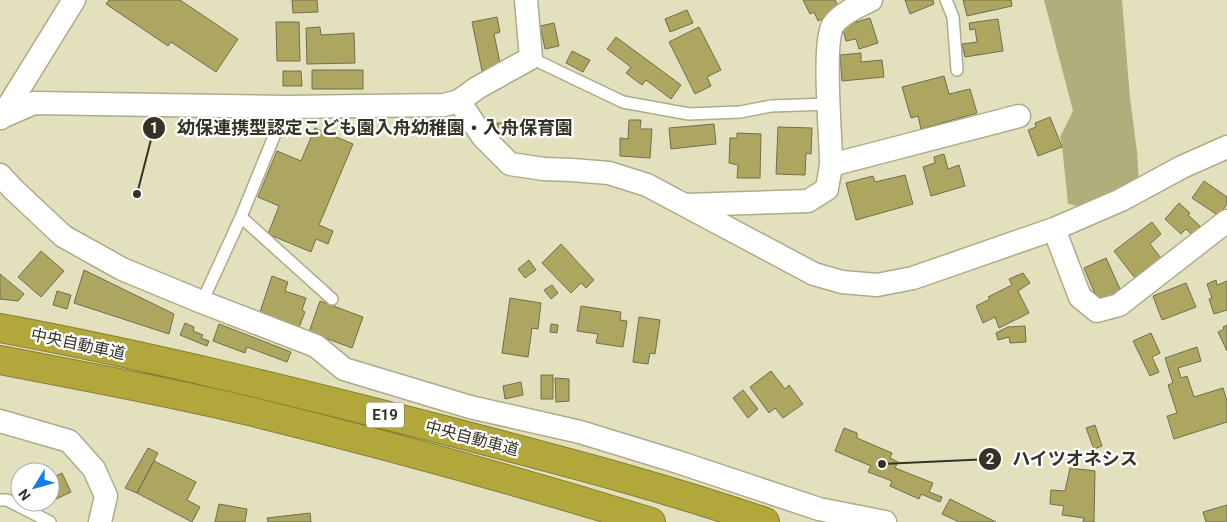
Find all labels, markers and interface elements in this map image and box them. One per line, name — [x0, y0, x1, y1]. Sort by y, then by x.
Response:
callout: 幼保連携型認定こども園入舟幼稚園・入舟保育園 — [142, 111, 583, 144]
text: 幼保連携型認定こども園入舟幼稚園・入舟保育園 — [177, 117, 573, 138]
text: 1 — [150, 119, 158, 137]
street label: 中央自動車道 — [29, 325, 127, 363]
road number: E19 — [366, 402, 404, 428]
street label: 中央自動車道 — [423, 416, 521, 460]
callout: ハイツオネシス — [977, 443, 1148, 476]
text: ハイツオネシス — [1012, 448, 1138, 469]
text: 2 — [986, 450, 995, 468]
north arrow — [10, 462, 60, 512]
text: N — [15, 486, 34, 504]

